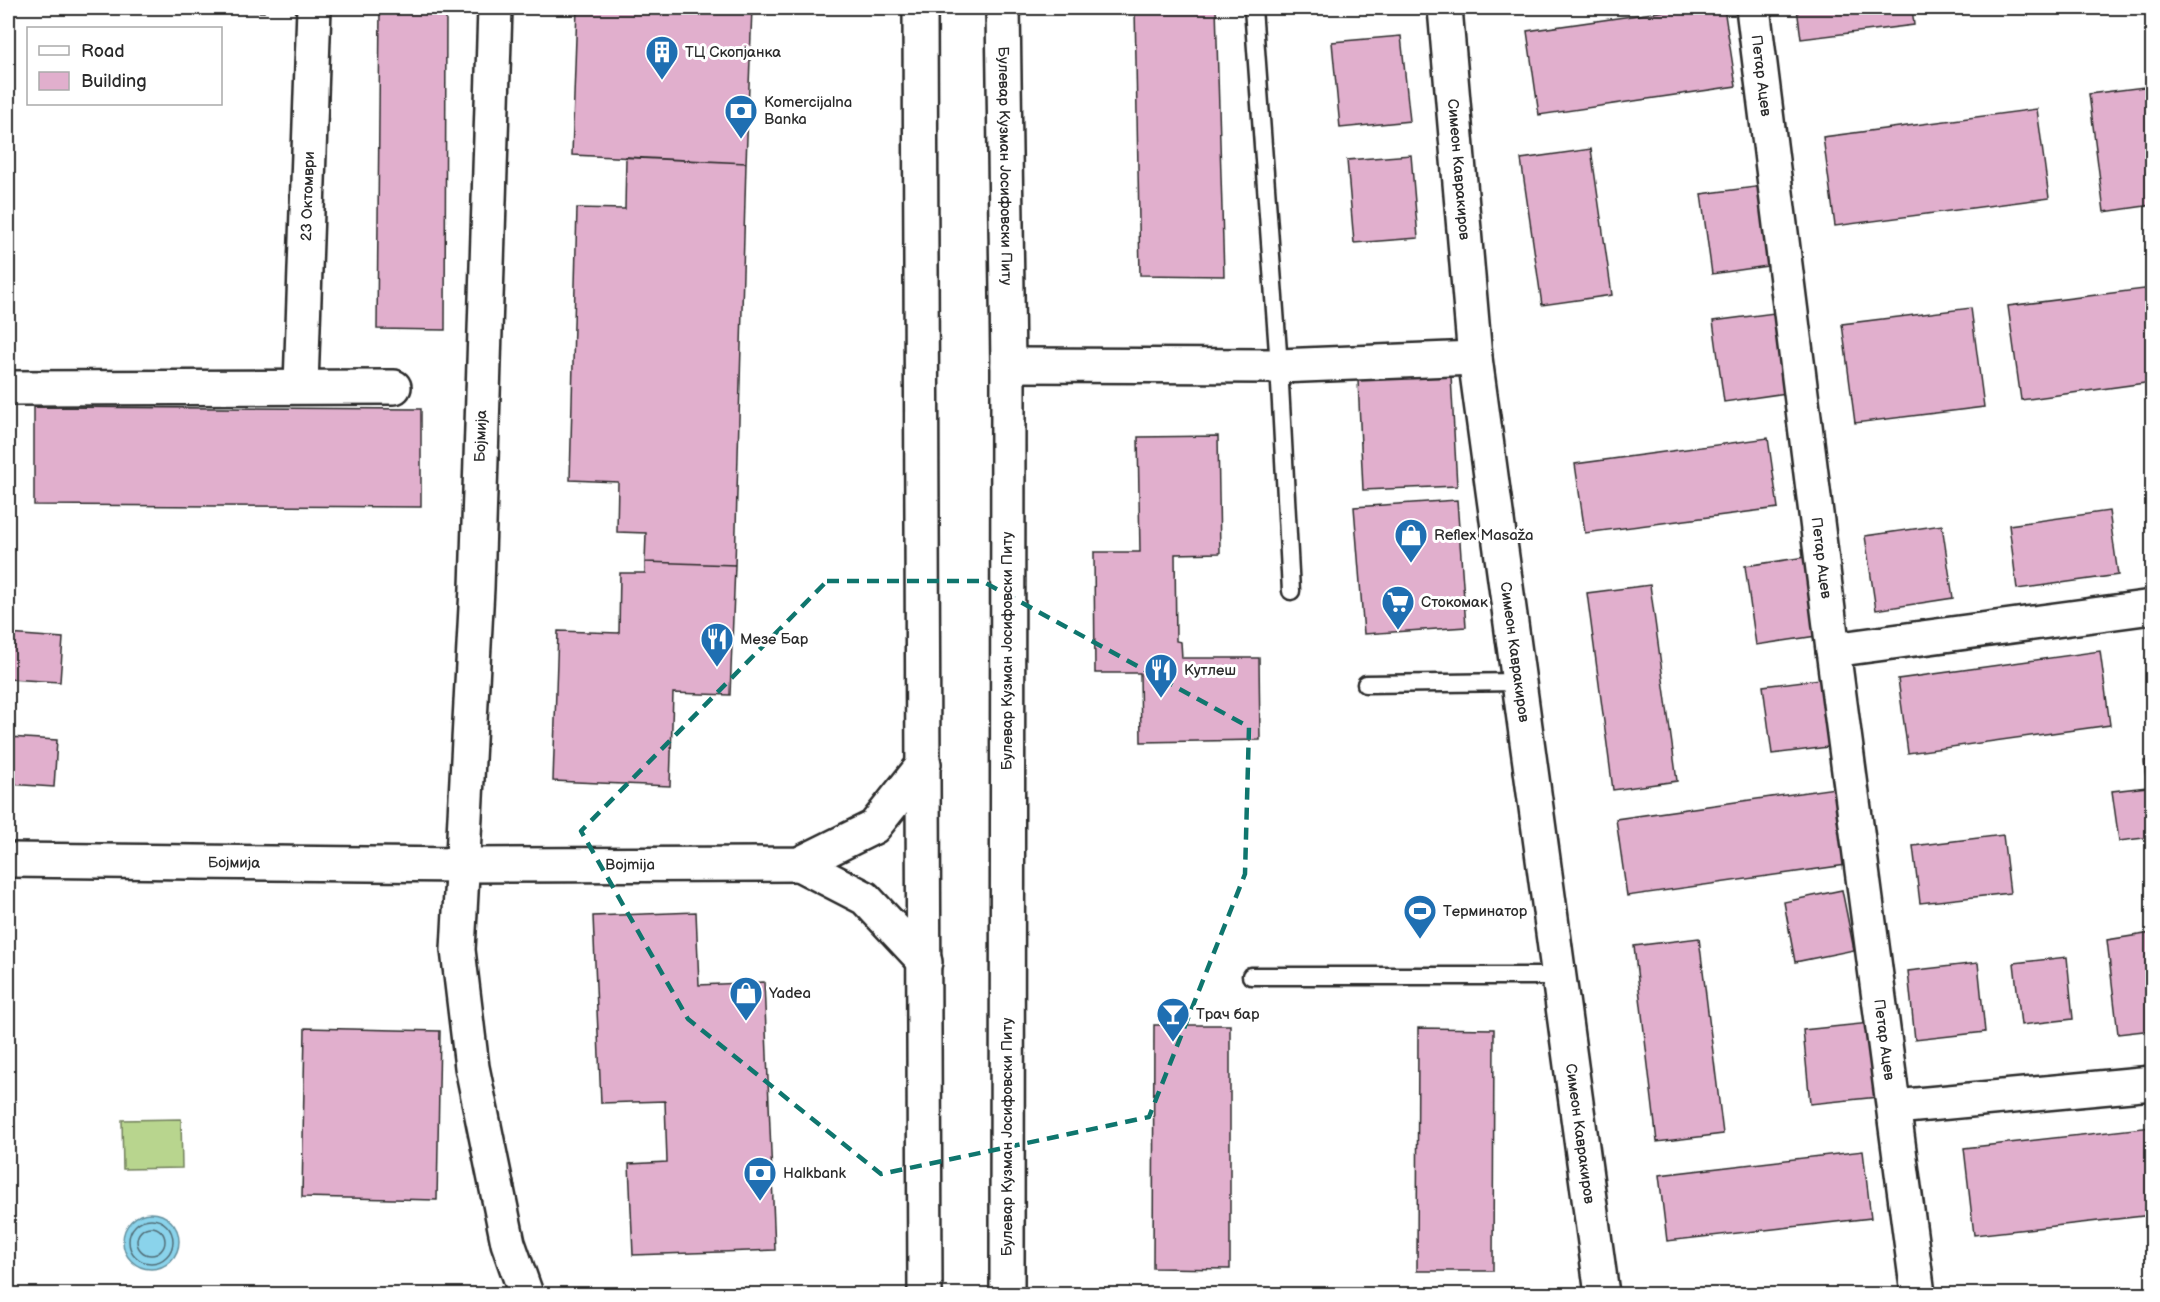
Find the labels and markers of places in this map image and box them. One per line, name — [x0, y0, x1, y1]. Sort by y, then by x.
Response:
building icon: ТЦ Скопјанка — [644, 34, 680, 81]
place label: ТЦ Скопјанка — [685, 43, 781, 62]
bank icon: Komercijalna Banka — [723, 93, 759, 140]
place label: Komercijalna Banka — [764, 93, 852, 129]
shop icon: Reflex Masaža — [1393, 517, 1429, 564]
place label: Reflex Masaža — [1434, 526, 1534, 545]
supermarket icon: Стокомак — [1380, 584, 1416, 631]
place label: Стокомак — [1421, 593, 1488, 612]
restaurant icon: Мезе Бар — [699, 621, 735, 668]
place label: Мезе Бар — [740, 630, 809, 649]
restaurant icon: Кутлеш — [1143, 652, 1179, 699]
place label: Кутлеш — [1184, 661, 1236, 680]
sports icon: Терминатор — [1402, 893, 1438, 940]
place label: Терминатор — [1443, 902, 1528, 921]
shop icon: Yadea — [728, 975, 764, 1022]
place label: Yadea — [768, 984, 811, 1003]
bar icon: Трач бар — [1155, 996, 1191, 1043]
place label: Трач бар — [1196, 1005, 1260, 1024]
bank icon: Halkbank — [742, 1155, 778, 1202]
place label: Halkbank — [783, 1164, 847, 1183]

